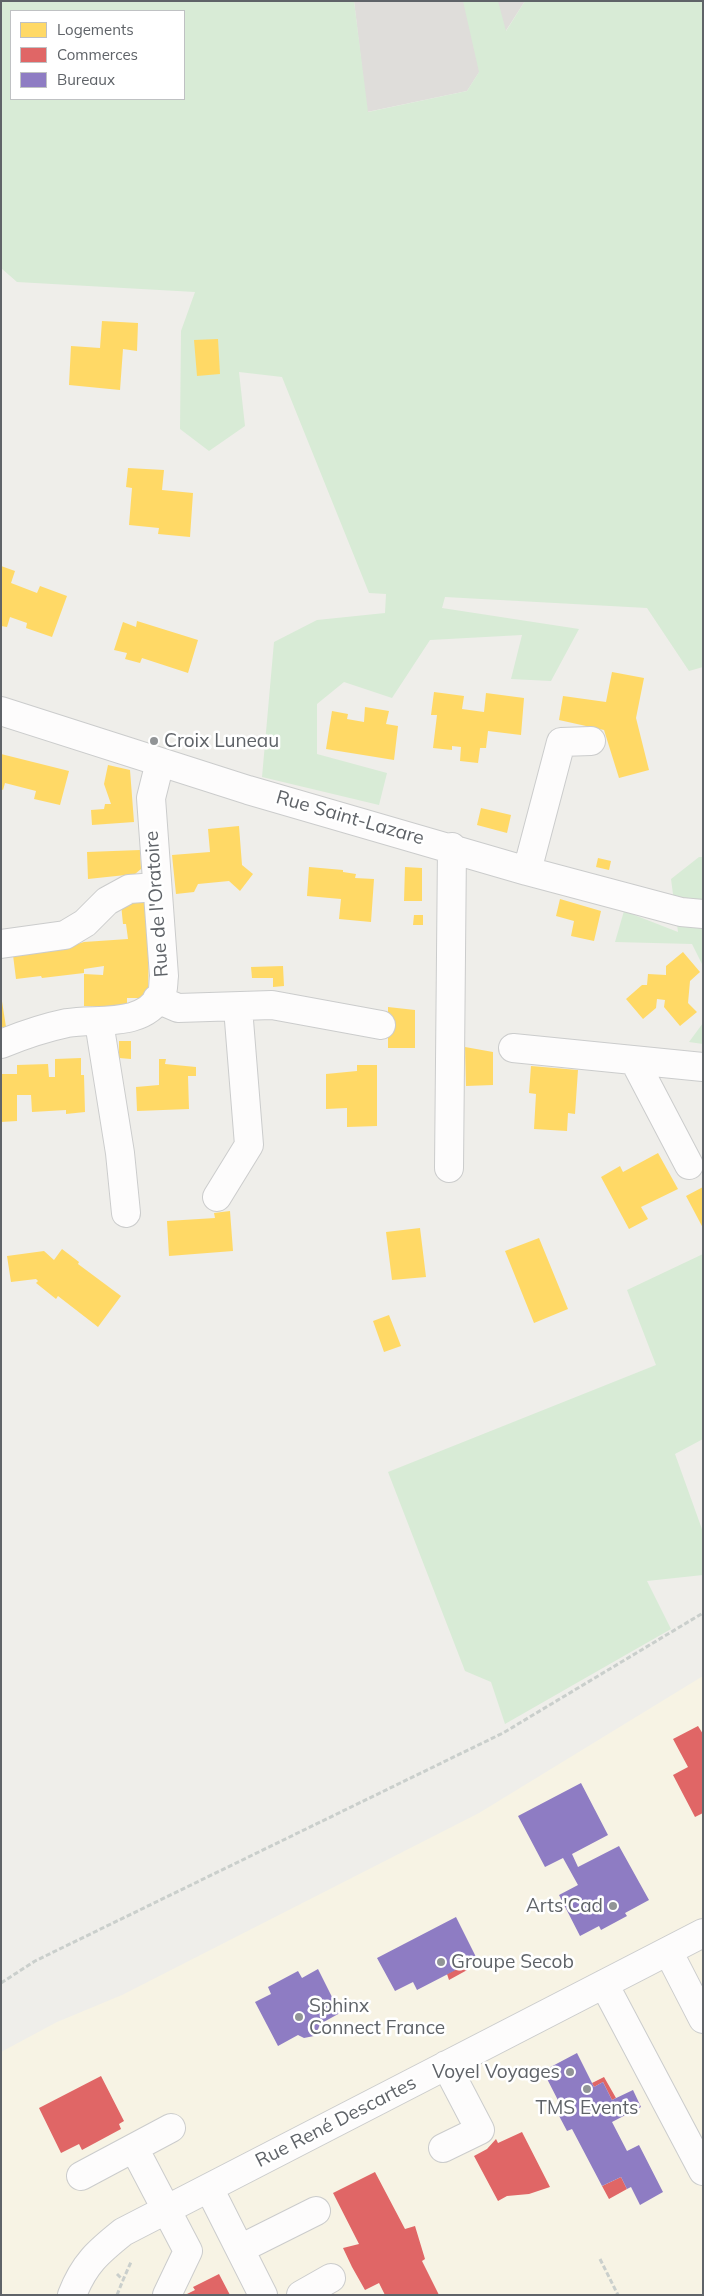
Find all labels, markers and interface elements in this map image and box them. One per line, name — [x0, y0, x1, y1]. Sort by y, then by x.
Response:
legend — [10, 10, 185, 100]
text: Logements — [57, 20, 134, 39]
text: Commerces — [57, 45, 138, 64]
text: Bureaux — [57, 70, 115, 89]
place label: Croix Luneau — [164, 730, 279, 752]
marker: Croix Luneau — [148, 735, 160, 747]
street label: Rue Saint-Lazare — [273, 786, 427, 850]
street label: Rue de l'Oratoire — [141, 830, 173, 978]
place label: Arts'Cad — [526, 1895, 603, 1917]
marker: Arts'Cad — [607, 1900, 619, 1912]
place label: Groupe Secob — [451, 1951, 574, 1973]
marker: Groupe Secob — [435, 1956, 447, 1968]
place label: Sphinx Connect France — [309, 1995, 445, 2039]
marker: Sphinx Connect France — [293, 2011, 305, 2023]
place label: Voyel Voyages — [432, 2061, 560, 2083]
marker: Voyel Voyages — [564, 2066, 576, 2078]
street label: Rue René Descartes — [252, 2072, 420, 2172]
marker: TMS Events — [581, 2083, 593, 2095]
place label: TMS Events — [535, 2097, 639, 2119]

